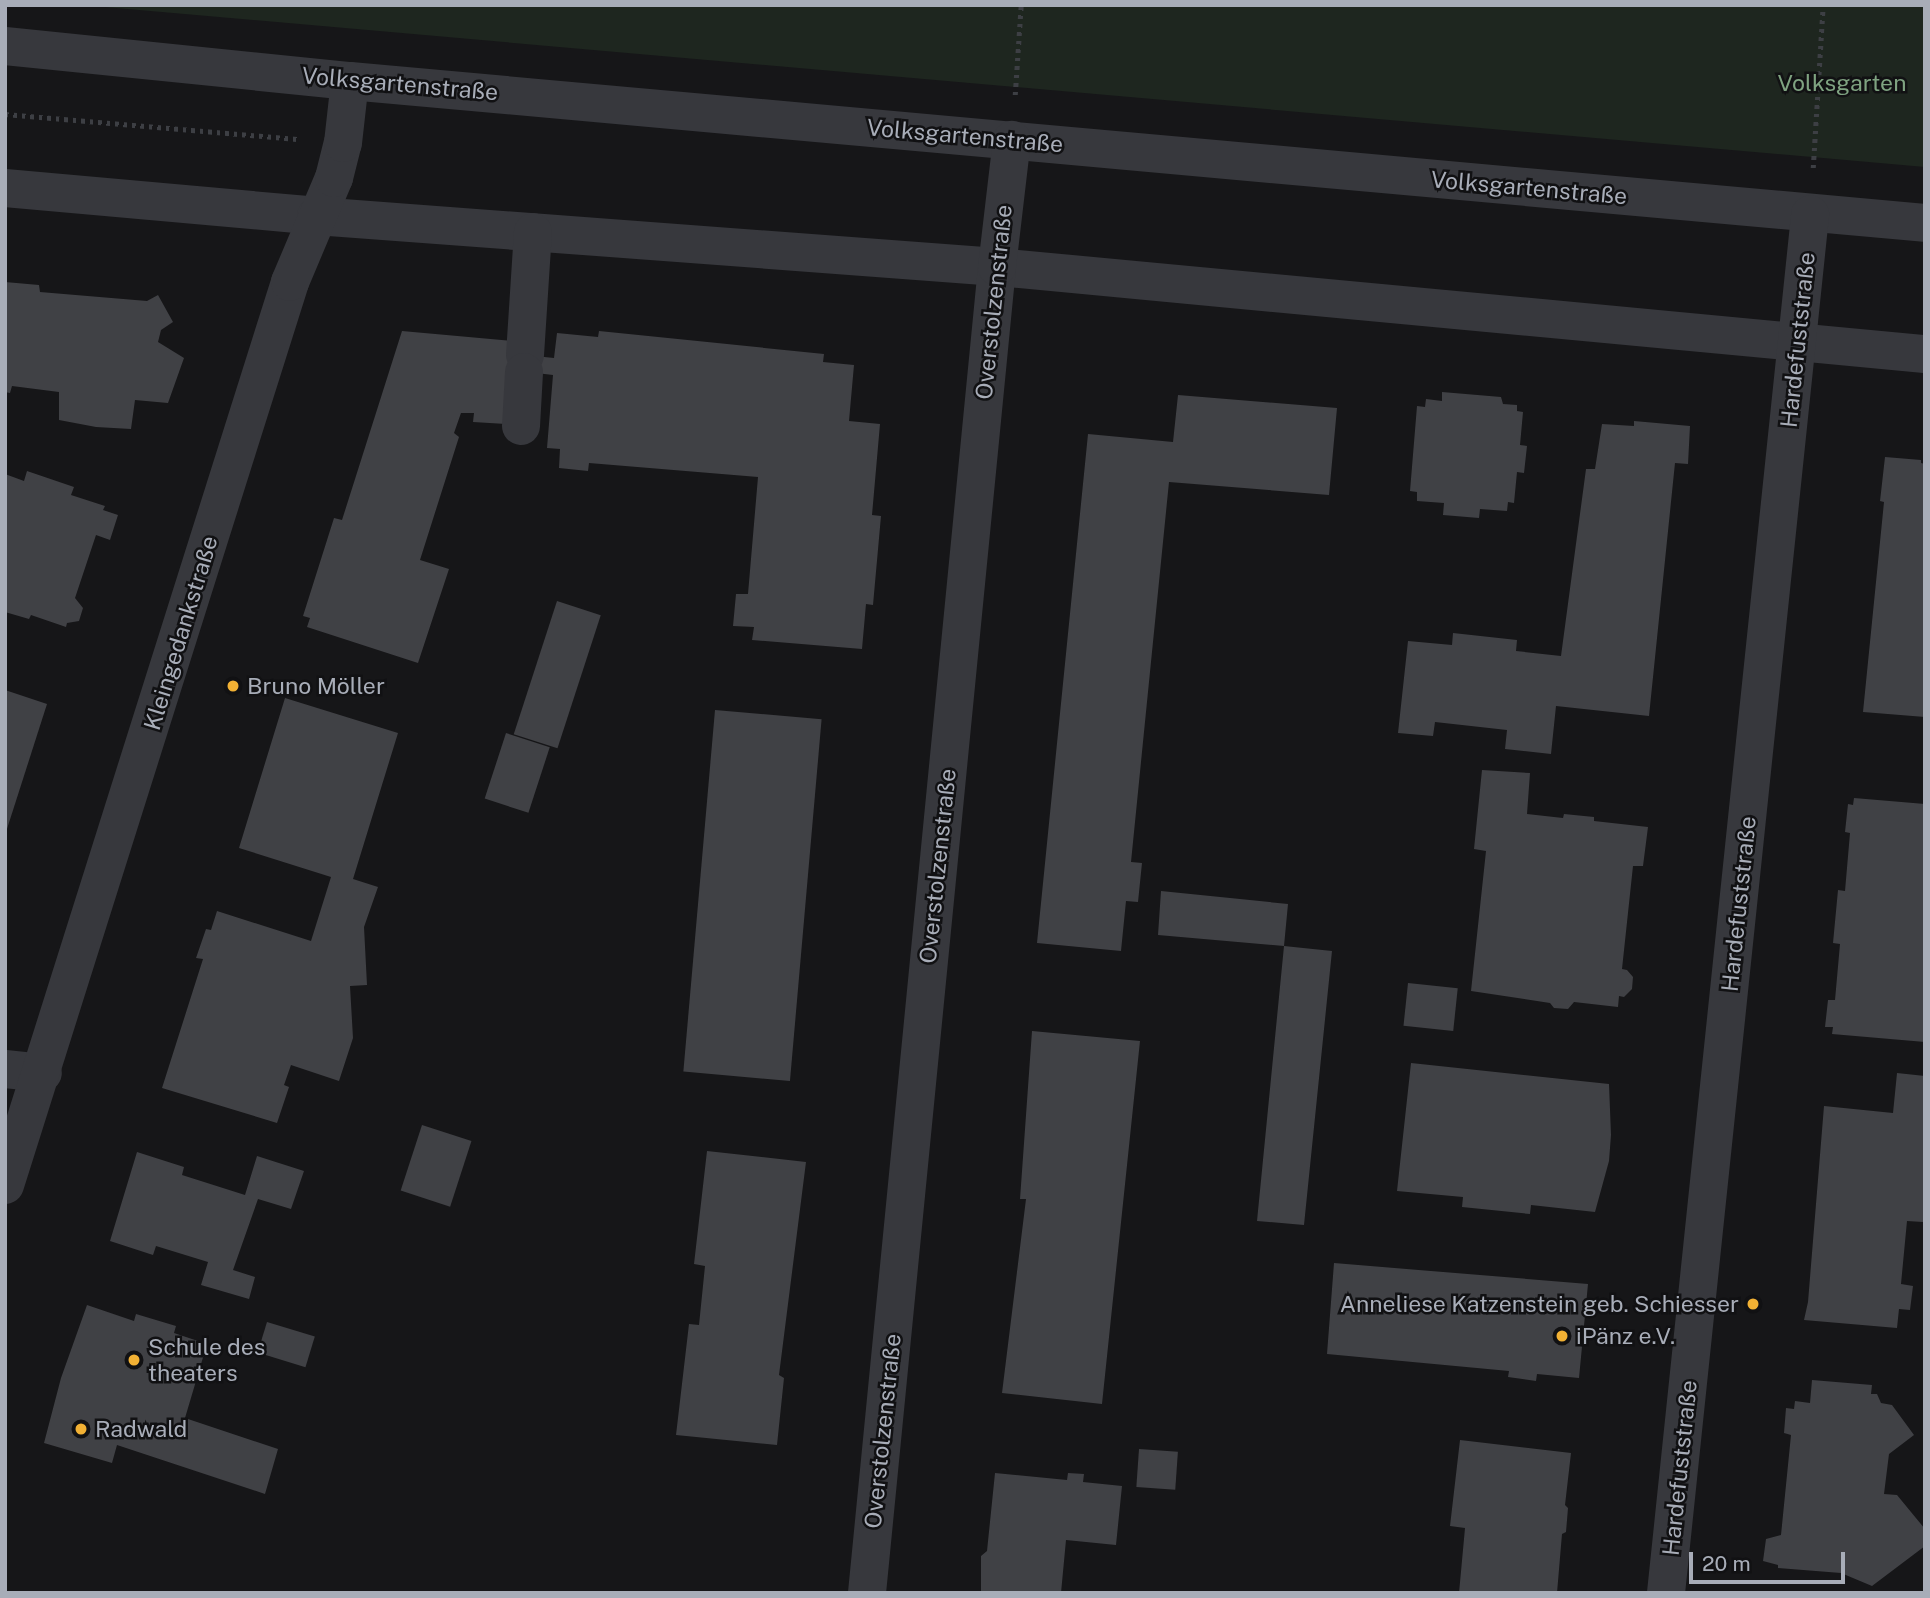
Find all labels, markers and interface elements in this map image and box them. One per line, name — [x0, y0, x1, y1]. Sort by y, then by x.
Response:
street label: Volksgartenstraße — [301, 62, 499, 106]
park label: Volksgarten — [1778, 69, 1906, 97]
street label: Volksgartenstraße — [866, 114, 1064, 158]
street label: Volksgartenstraße — [1430, 166, 1628, 210]
street label: Overstolzenstraße — [970, 203, 1018, 401]
street label: Hardefuststraße — [1775, 251, 1821, 429]
street label: Kleingedankstraße — [138, 533, 224, 733]
place label: Bruno Möller — [247, 672, 385, 700]
marker: Bruno Möller — [225, 678, 241, 694]
street label: Overstolzenstraße — [914, 767, 962, 965]
street label: Hardefuststraße — [1716, 815, 1762, 993]
place label: Anneliese Katzenstein geb. Schiesser — [1339, 1290, 1739, 1318]
marker: Anneliese Katzenstein geb. Schiesser — [1745, 1296, 1761, 1312]
place label: iPänz e.V. — [1576, 1322, 1675, 1350]
marker: iPänz e.V. — [1554, 1328, 1570, 1344]
street label: Overstolzenstraße — [859, 1332, 907, 1530]
place label: Schule des theaters — [148, 1333, 266, 1387]
marker: Schule des theaters — [126, 1352, 142, 1368]
street label: Hardefuststraße — [1657, 1379, 1703, 1557]
place label: Radwald — [95, 1415, 187, 1443]
marker: Radwald — [73, 1421, 89, 1437]
scale bar — [1692, 1538, 1848, 1582]
text: 20 m — [1702, 1551, 1751, 1576]

